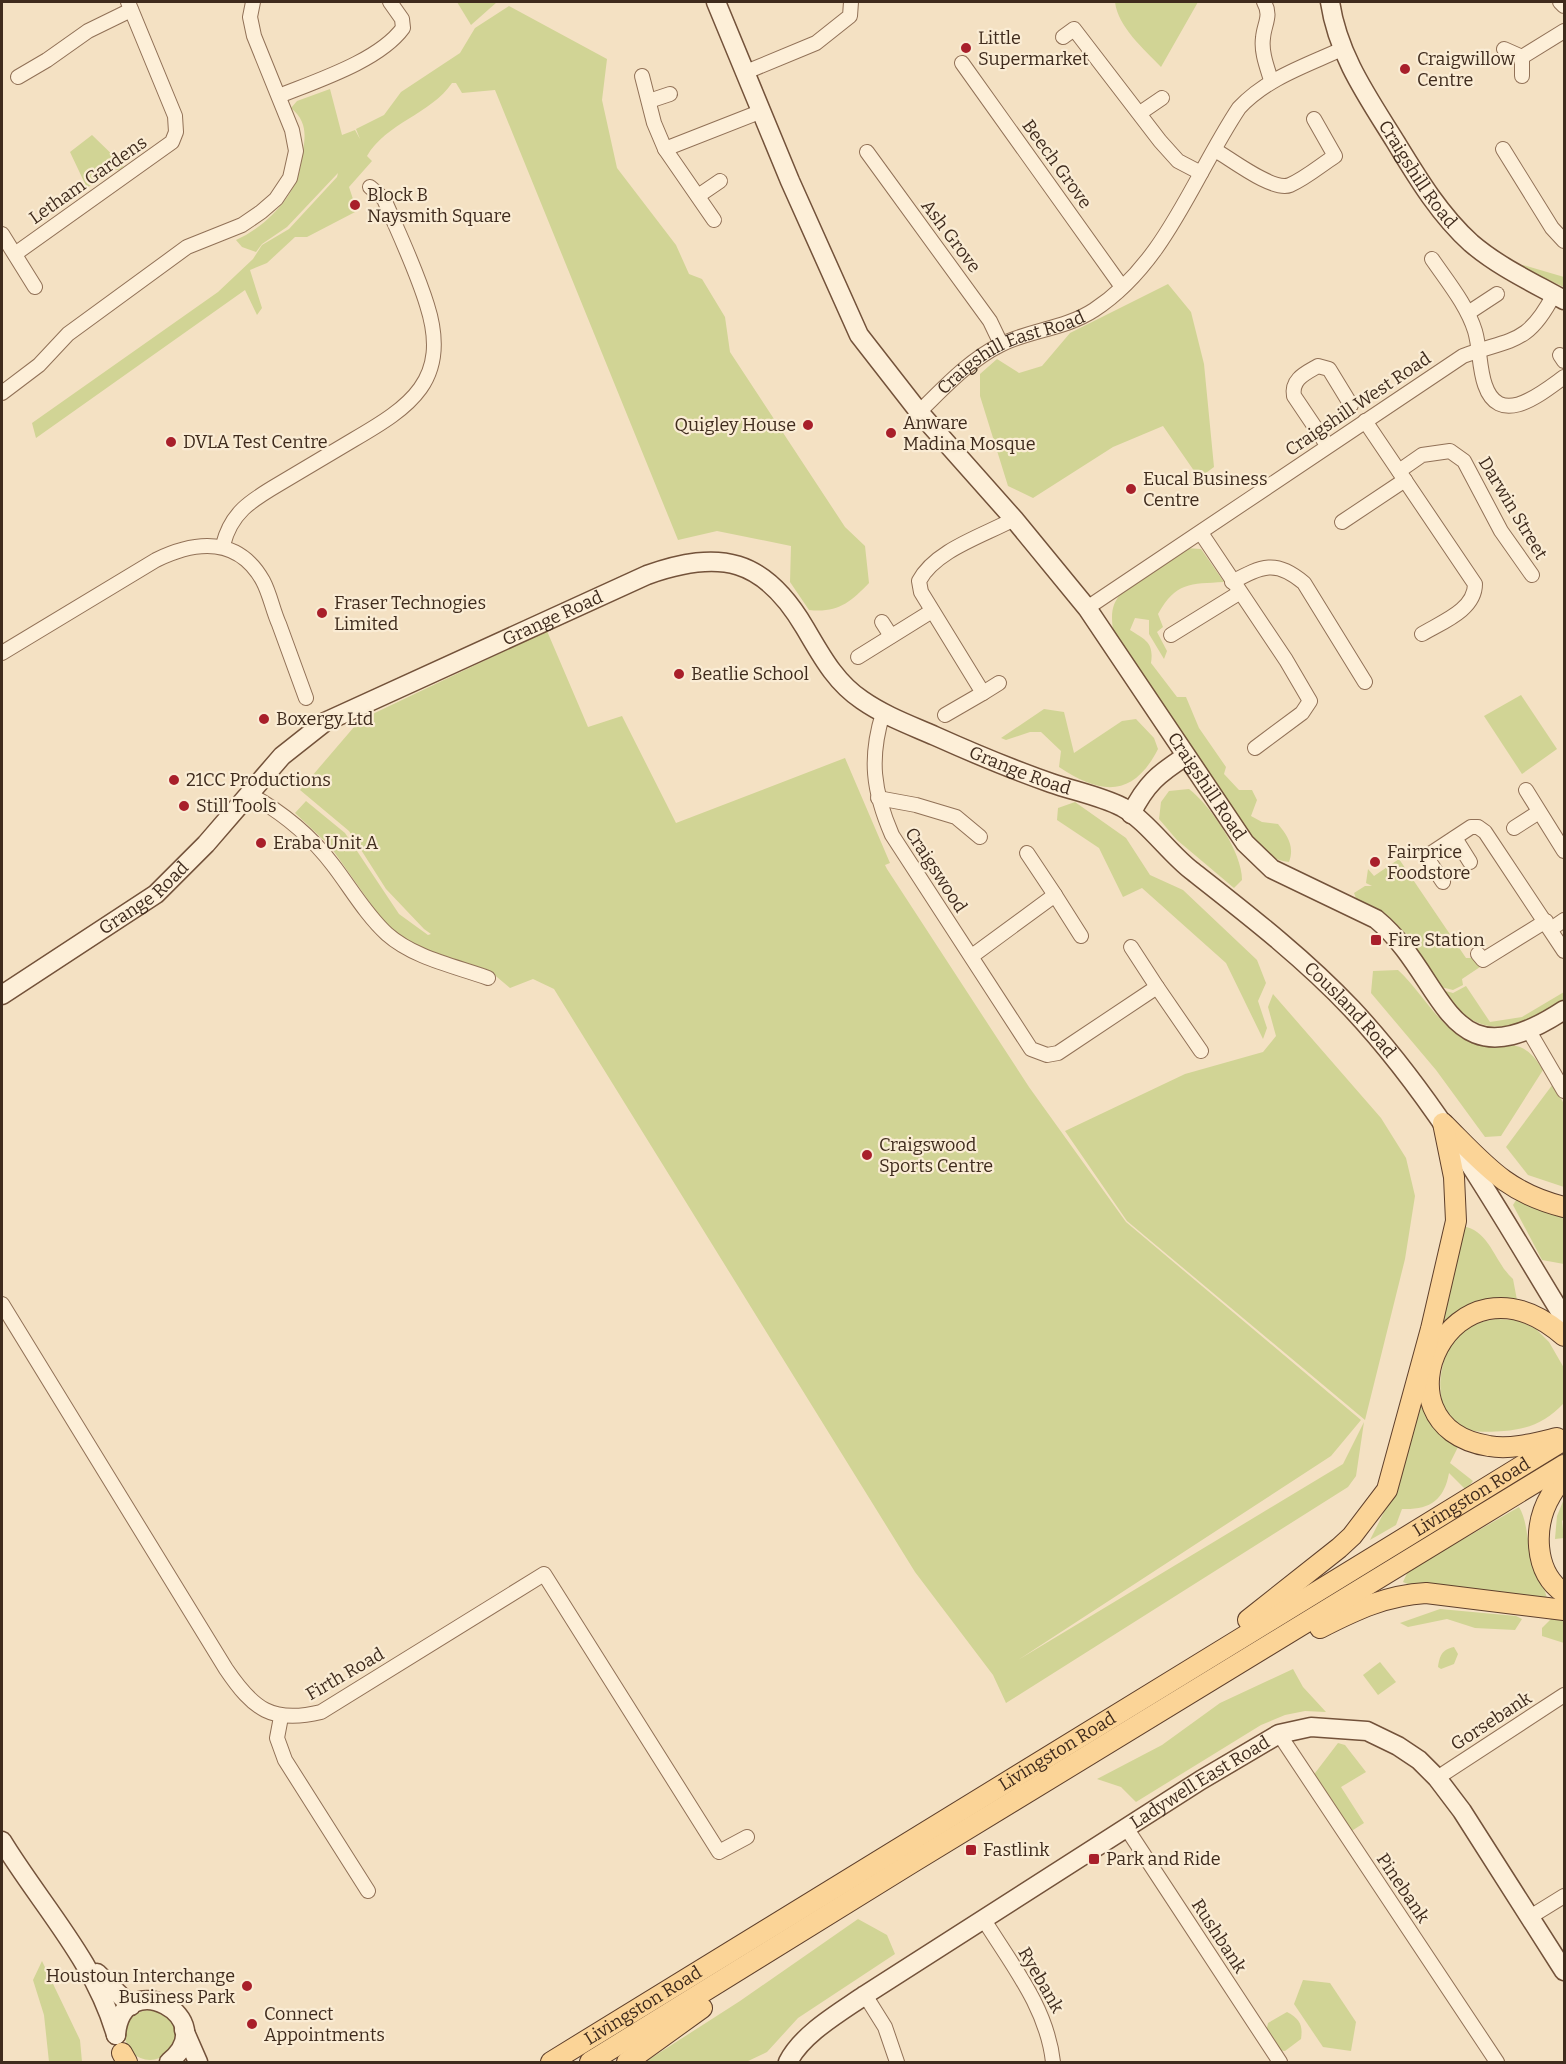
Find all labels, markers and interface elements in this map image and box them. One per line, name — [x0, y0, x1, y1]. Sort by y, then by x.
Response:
place label: Little Supermarket — [978, 27, 1089, 70]
marker: Little Supermarket — [959, 41, 973, 55]
place label: Craigwillow Centre — [1417, 48, 1516, 91]
marker: Craigwillow Centre — [1398, 62, 1412, 76]
street label: Beech Grove — [1017, 115, 1097, 213]
street label: Craigshill Road — [1374, 116, 1462, 233]
street label: Letham Gardens — [25, 131, 151, 229]
place label: Block B Naysmith Square — [367, 184, 511, 227]
street label: Ash Grove — [916, 195, 986, 277]
marker: Block B Naysmith Square — [348, 198, 362, 212]
street label: Craigshill East Road — [932, 306, 1089, 399]
street label: Craigshill West Road — [1281, 347, 1435, 461]
place label: Anware Madina Mosque — [903, 412, 1036, 455]
place label: Quigley House — [675, 414, 796, 436]
marker: Quigley House — [801, 418, 815, 432]
marker: Anware Madina Mosque — [884, 426, 898, 440]
place label: DVLA Test Centre — [183, 431, 328, 453]
marker: DVLA Test Centre — [164, 435, 178, 449]
street label: Darwin Street — [1474, 453, 1553, 564]
place label: Eucal Business Centre — [1143, 468, 1268, 511]
marker: Eucal Business Centre — [1124, 482, 1138, 496]
street label: Grange Road — [499, 586, 606, 651]
place label: Fraser Technogies Limited — [334, 592, 486, 635]
marker: Fraser Technogies Limited — [315, 606, 329, 620]
place label: Beatlie School — [691, 663, 809, 685]
marker: Beatlie School — [672, 667, 686, 681]
place label: Boxergy Ltd — [276, 708, 374, 730]
marker: Boxergy Ltd — [257, 712, 271, 726]
street label: Craigshill Road — [1163, 728, 1251, 845]
street label: Grange Road — [966, 741, 1074, 800]
place label: 21CC Productions — [186, 769, 331, 791]
marker: 21CC Productions — [167, 773, 181, 787]
place label: Still Tools — [196, 795, 277, 817]
marker: Still Tools — [177, 799, 191, 813]
street label: Craigswood — [900, 823, 972, 917]
place label: Eraba Unit A — [273, 832, 378, 854]
marker: Eraba Unit A — [254, 836, 268, 850]
place label: Fairprice Foodstore — [1387, 841, 1470, 884]
marker: Fairprice Foodstore — [1368, 855, 1382, 869]
street label: Grange Road — [95, 857, 193, 939]
place label: Fire Station — [1388, 929, 1485, 951]
marker: Fire Station — [1369, 933, 1383, 947]
street label: Cousland Road — [1300, 957, 1401, 1063]
place label: Craigswood Sports Centre — [879, 1134, 993, 1177]
marker: Craigswood Sports Centre — [860, 1148, 874, 1162]
street label: Livingston Road — [1409, 1452, 1534, 1541]
street label: Firth Road — [302, 1643, 388, 1705]
street label: Gorsebank — [1447, 1686, 1536, 1755]
street label: Livingston Road — [995, 1707, 1120, 1795]
street label: Ladywell East Road — [1126, 1731, 1274, 1833]
place label: Fastlink — [983, 1839, 1050, 1861]
marker: Fastlink — [964, 1843, 978, 1857]
place label: Park and Ride — [1106, 1848, 1221, 1870]
street label: Pinebank — [1372, 1849, 1435, 1928]
marker: Park and Ride — [1087, 1852, 1101, 1866]
street label: Rushbank — [1187, 1895, 1252, 1978]
street label: Ryebank — [1013, 1943, 1069, 2017]
street label: Livingston Road — [580, 1961, 706, 2050]
place label: Houstoun Interchange Business Park — [46, 1965, 236, 2008]
marker: Houstoun Interchange Business Park — [240, 1979, 254, 1993]
place label: Connect Appointments — [264, 2003, 385, 2046]
marker: Connect Appointments — [245, 2017, 259, 2031]

